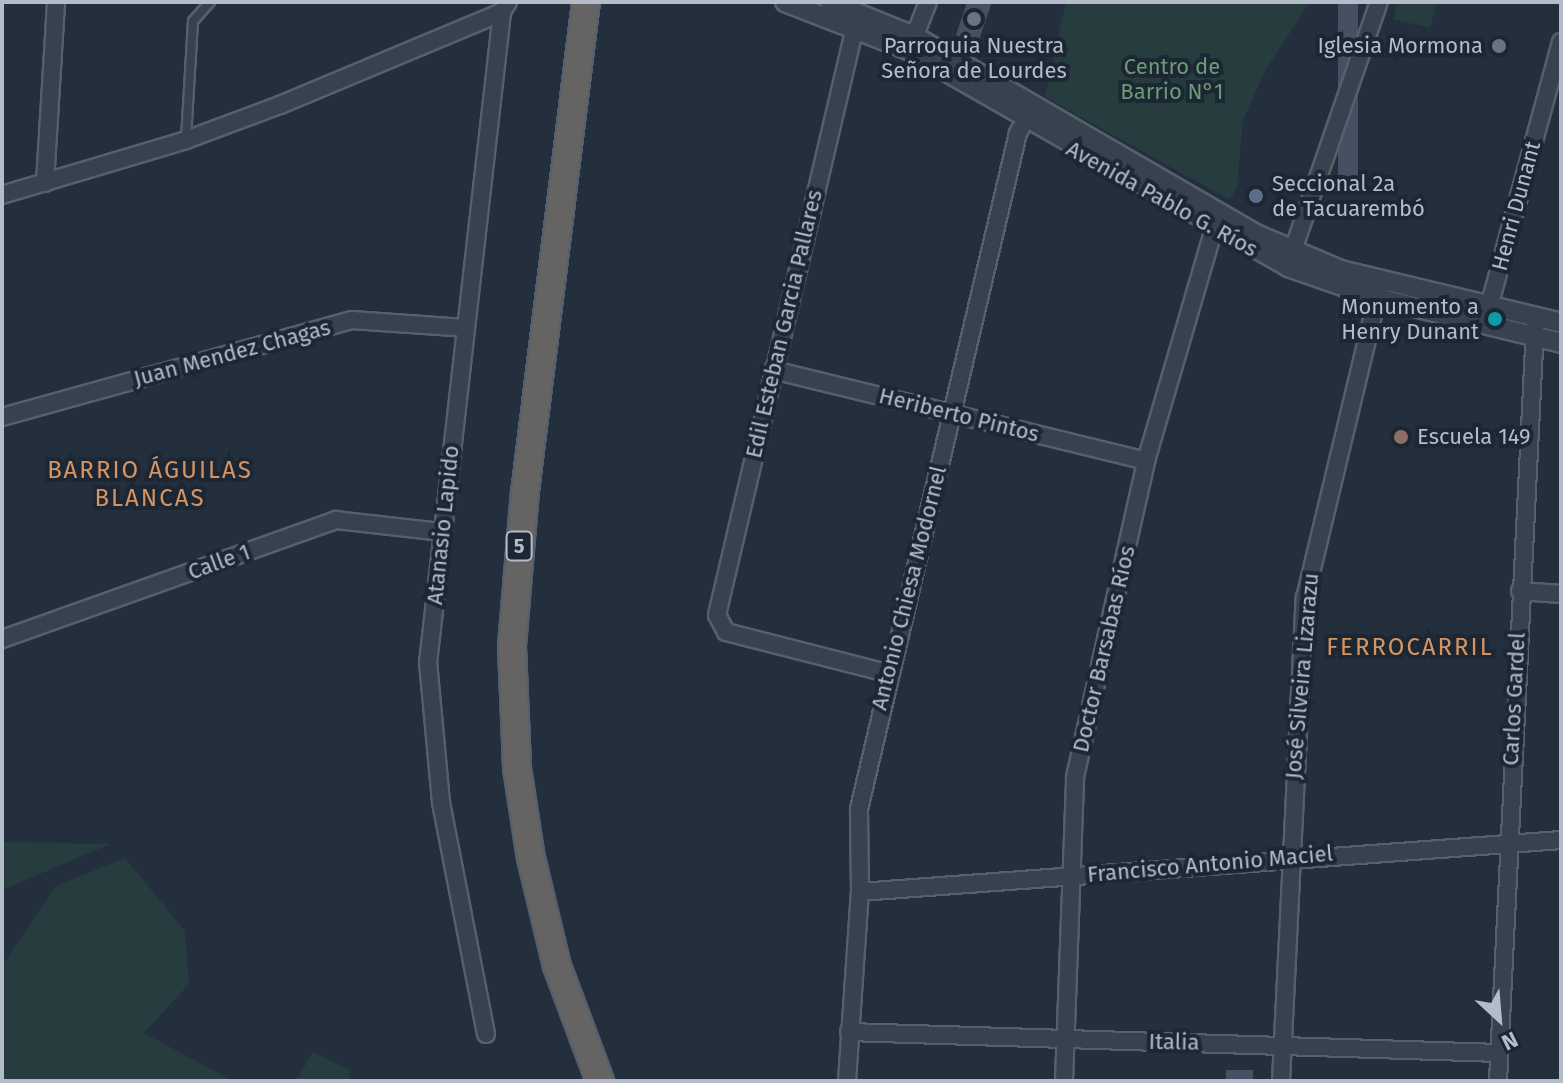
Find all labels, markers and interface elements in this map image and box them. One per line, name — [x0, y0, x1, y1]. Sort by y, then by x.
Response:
marker: Parroquia Nuestra Señora de Lourdes — [965, 10, 983, 28]
place label: Parroquia Nuestra Señora de Lourdes — [881, 32, 1067, 84]
place label: Iglesia Mormona — [1317, 33, 1483, 59]
marker: Iglesia Mormona — [1490, 37, 1508, 55]
park label: Centro de Barrio N°1 — [1120, 53, 1224, 104]
street label: Avenida Pablo G. Ríos — [1062, 135, 1262, 263]
street label: Henri Dunant — [1486, 138, 1546, 274]
place label: Seccional 2a de Tacuarembó — [1272, 170, 1425, 222]
street label: Edil Esteban Garcia Pallares — [740, 187, 828, 461]
marker: Seccional 2a de Tacuarembó — [1247, 187, 1265, 205]
place label: Monumento a Henry Dunant — [1341, 293, 1479, 344]
marker: Monumento a Henry Dunant — [1486, 310, 1504, 328]
street label: Juan Mendez Chagas — [131, 314, 333, 392]
street label: Heriberto Pintos — [876, 382, 1042, 448]
place label: Escuela 149 — [1417, 424, 1530, 450]
marker: Escuela 149 — [1392, 428, 1410, 446]
street label: Atanasio Lapido — [422, 444, 464, 606]
district label: BARRIO ÁGUILAS BLANCAS — [47, 457, 253, 513]
street label: Antonio Chiesa Modornel — [866, 463, 952, 713]
road number: 5 — [505, 530, 533, 562]
street label: Calle 1 — [184, 539, 254, 585]
street label: Doctor Barsabas Ríos — [1067, 543, 1141, 755]
street label: José Silveira Lizarazu — [1280, 572, 1324, 780]
street label: Carlos Gardel — [1497, 632, 1531, 766]
district label: FERROCARRIL — [1326, 634, 1494, 662]
street label: Francisco Antonio Maciel — [1086, 840, 1334, 888]
north arrow — [1459, 979, 1539, 1059]
text: N — [1497, 1026, 1522, 1056]
street label: Italia — [1148, 1028, 1200, 1056]

